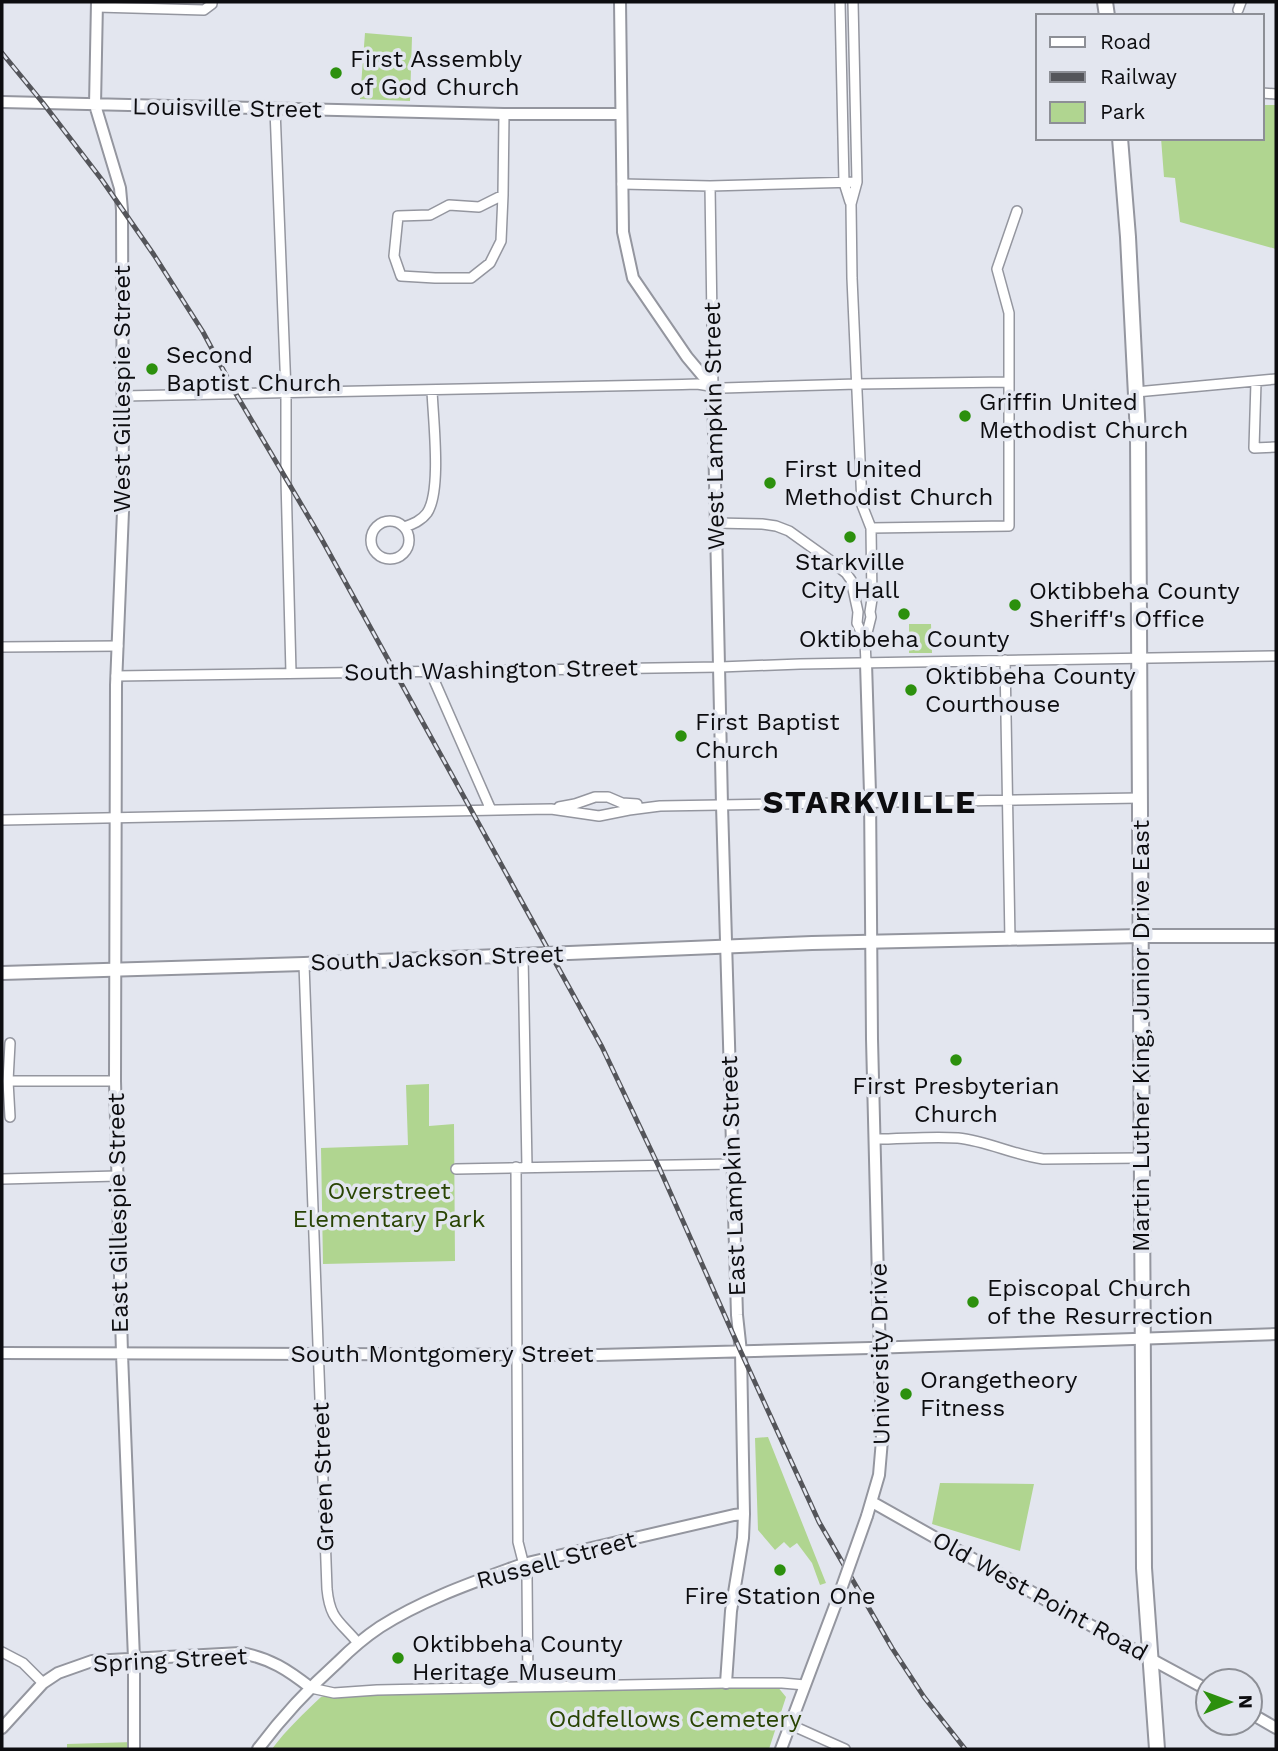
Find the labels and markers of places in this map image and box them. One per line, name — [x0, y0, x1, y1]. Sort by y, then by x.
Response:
place label: First Assembly of God Church — [350, 45, 523, 101]
marker: First Assembly of God Church — [328, 65, 344, 81]
place label: Second Baptist Church — [166, 341, 341, 397]
marker: Second Baptist Church — [144, 361, 160, 377]
place label: Griffin United Methodist Church — [979, 388, 1188, 444]
marker: Griffin United Methodist Church — [957, 408, 973, 424]
place label: First United Methodist Church — [784, 455, 993, 511]
marker: First United Methodist Church — [762, 475, 778, 491]
marker: Starkville City Hall — [842, 529, 858, 545]
place label: Starkville City Hall — [795, 548, 905, 604]
place label: Oktibbeha County Sheriff's Office — [1029, 577, 1240, 633]
marker: Oktibbeha County Sheriff's Office — [1007, 597, 1023, 613]
marker: Oktibbeha County — [896, 606, 912, 622]
place label: Oktibbeha County — [799, 625, 1010, 653]
place label: Oktibbeha County Courthouse — [925, 662, 1136, 718]
marker: Oktibbeha County Courthouse — [903, 682, 919, 698]
place label: First Baptist Church — [695, 708, 839, 764]
marker: First Baptist Church — [673, 728, 689, 744]
marker: First Presbyterian Church — [948, 1052, 964, 1068]
place label: First Presbyterian Church — [852, 1072, 1060, 1128]
place label: Episcopal Church of the Resurrection — [987, 1274, 1213, 1330]
marker: Episcopal Church of the Resurrection — [965, 1294, 981, 1310]
place label: Orangetheory Fitness — [920, 1366, 1078, 1422]
marker: Orangetheory Fitness — [898, 1386, 914, 1402]
marker: Fire Station One — [772, 1562, 788, 1578]
place label: Fire Station One — [684, 1582, 876, 1610]
place label: Oktibbeha County Heritage Museum — [412, 1630, 623, 1686]
marker: Oktibbeha County Heritage Museum — [390, 1650, 406, 1666]

